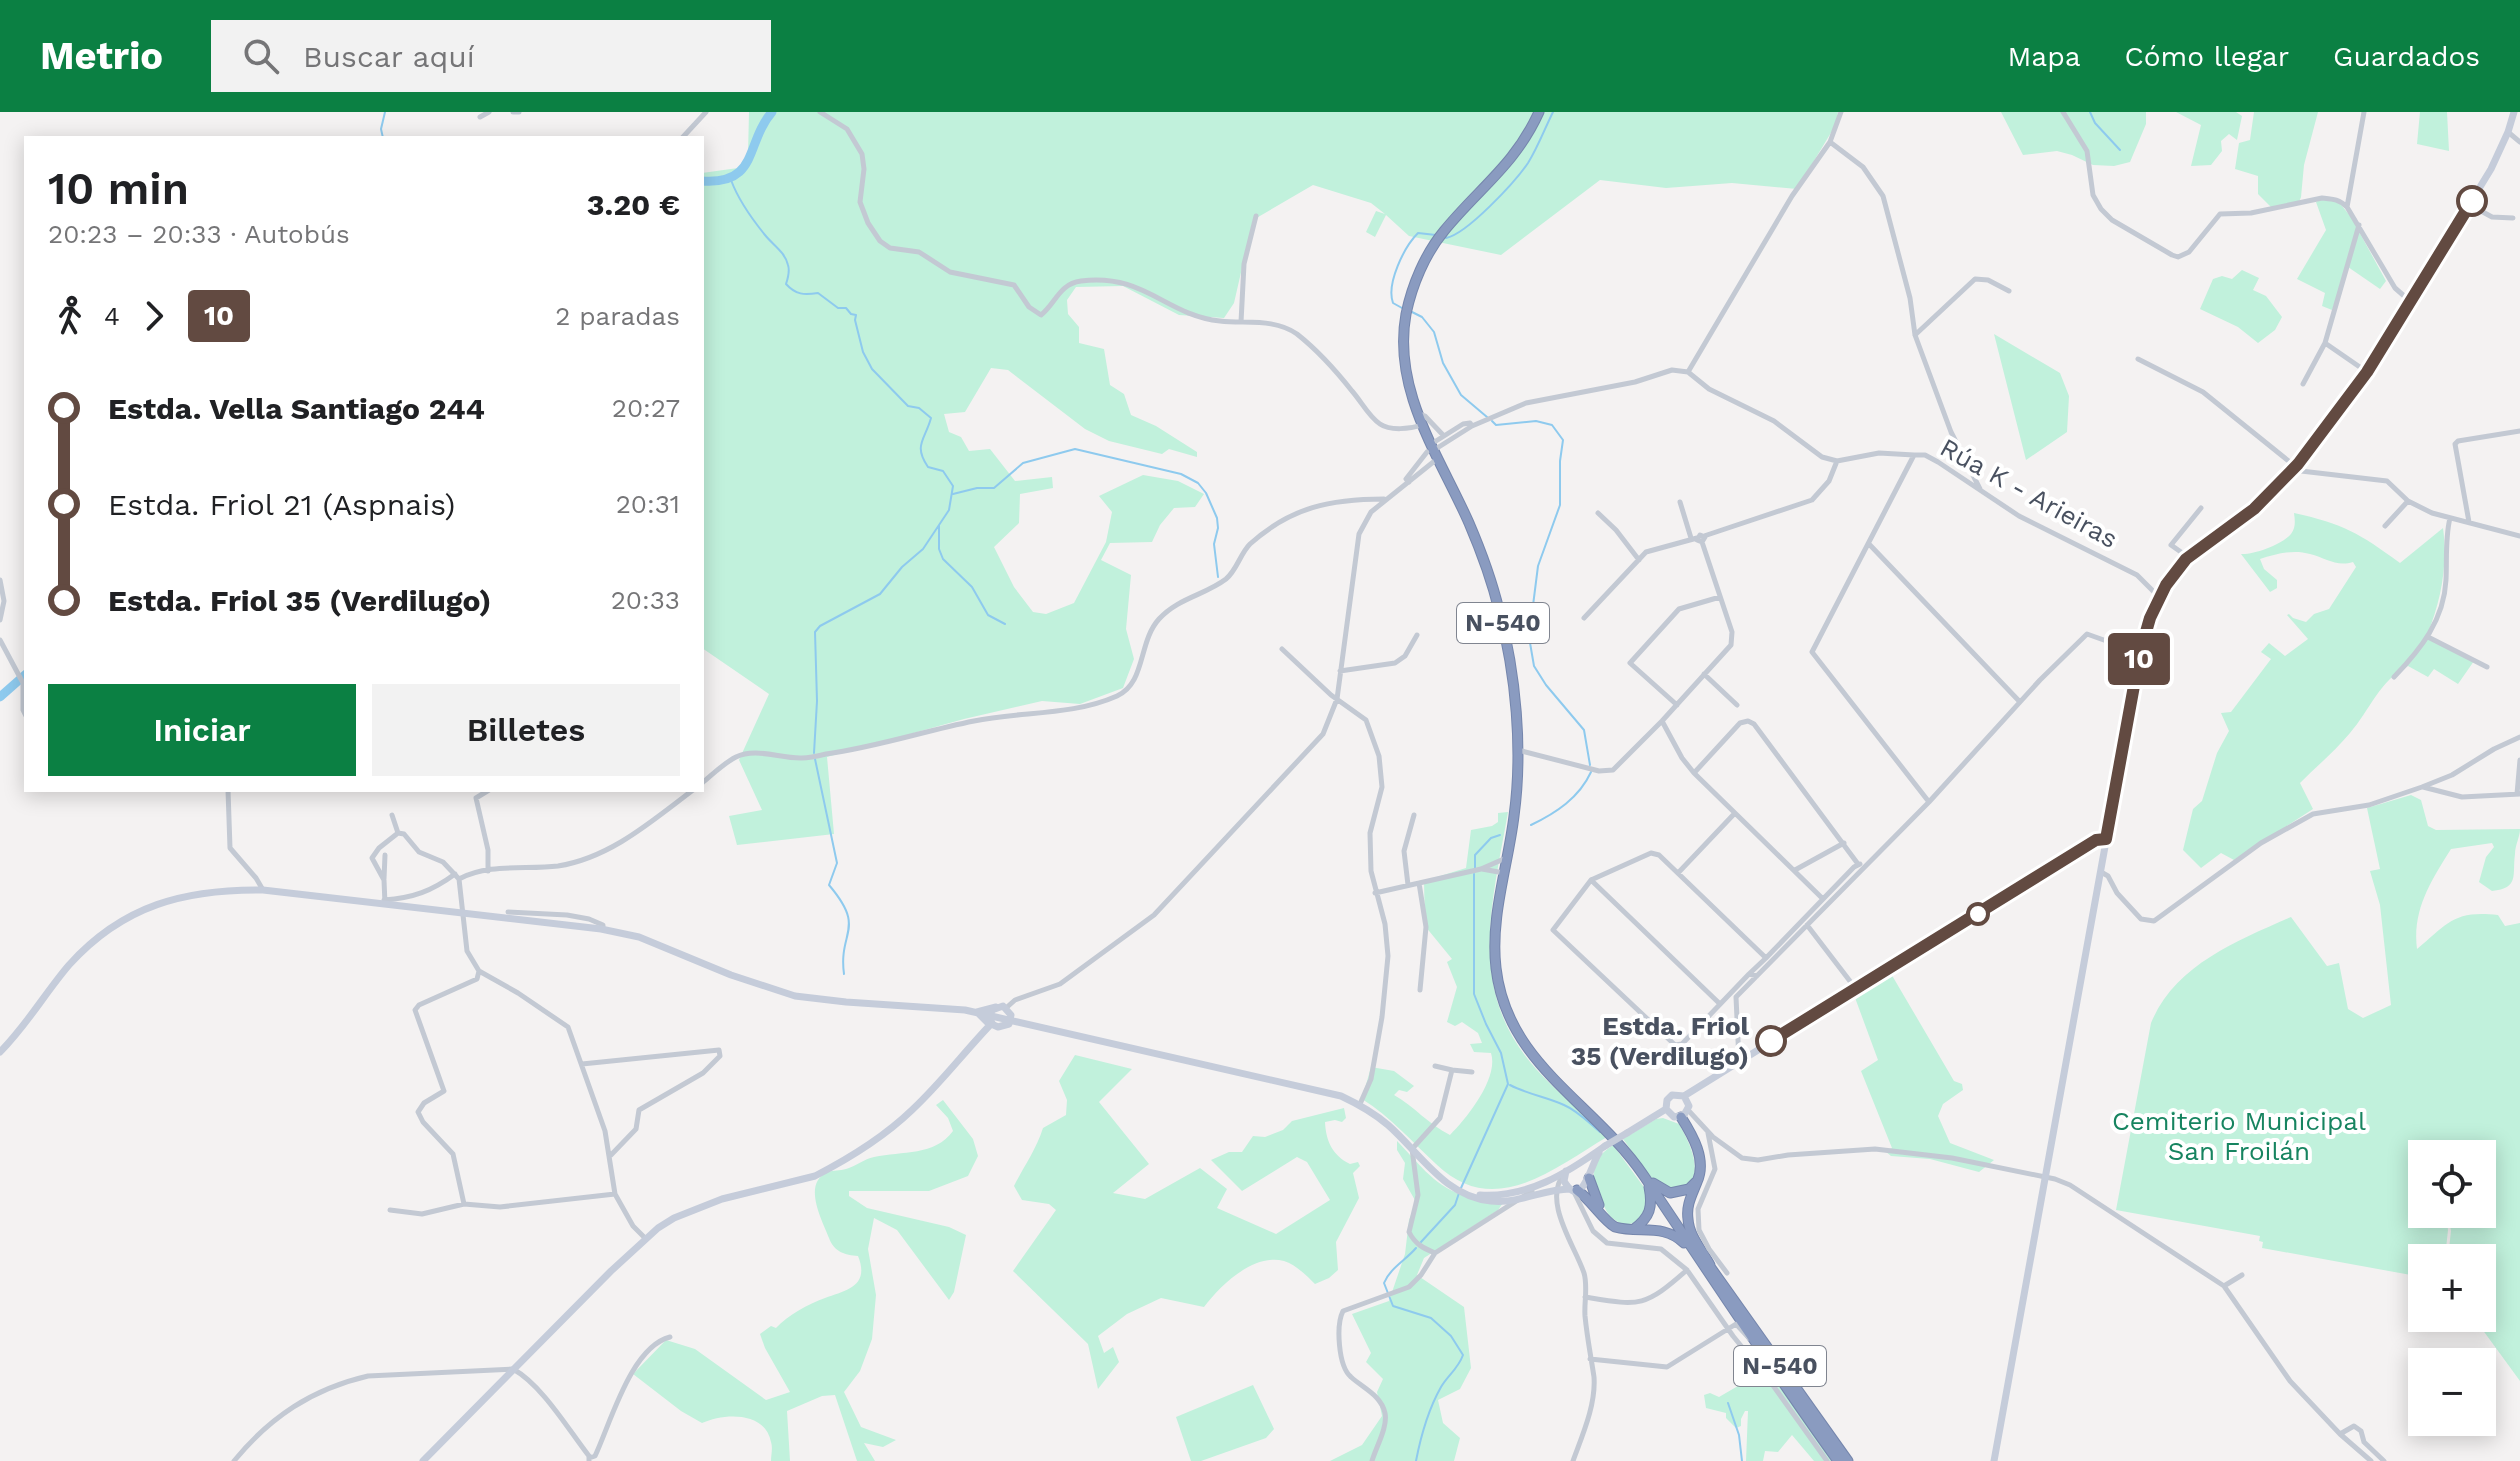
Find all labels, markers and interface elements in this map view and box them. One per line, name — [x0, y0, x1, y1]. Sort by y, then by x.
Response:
search box — [211, 20, 771, 92]
text: Metrio — [40, 34, 163, 78]
icon: search — [239, 34, 283, 78]
text: Buscar aquí — [303, 39, 475, 74]
text: Mapa — [2008, 40, 2081, 73]
text: Cómo llegar — [2125, 40, 2289, 73]
text: Guardados — [2333, 40, 2480, 73]
text: 10 min — [48, 163, 189, 215]
unlabelled marker — [2457, 186, 2487, 216]
text: 3.20 € — [587, 187, 680, 222]
text: 20:23 – 20:33 · Autobús — [48, 219, 350, 249]
icon: walk — [48, 294, 92, 338]
icon: forward — [132, 294, 176, 338]
text: 10 — [204, 299, 234, 332]
text: 4 — [104, 301, 120, 331]
text: 2 paradas — [555, 301, 680, 331]
text: Estda. Vella Santiago 244 — [108, 391, 485, 426]
text: 20:27 — [612, 393, 680, 423]
street label: Rúa K - Arieiras — [1935, 432, 2123, 554]
text: Estda. Friol 21 (Aspnais) — [108, 487, 455, 522]
text: 20:31 — [616, 489, 680, 519]
text: Estda. Friol 35 (Verdilugo) — [108, 583, 491, 618]
text: 20:33 — [611, 585, 680, 615]
road number: N-540 — [1457, 603, 1549, 643]
line badge: 10 — [2103, 633, 2175, 685]
text: 10 — [2124, 642, 2154, 675]
button: Iniciar — [48, 684, 356, 776]
button: Billetes — [372, 684, 680, 776]
unlabelled marker — [1967, 903, 1989, 925]
place label: Estda. Friol 35 (Verdilugo) — [1571, 1011, 1749, 1071]
marker: Estda. Friol 35 (Verdilugo) — [1756, 1026, 1786, 1056]
park label: Cemiterio Municipal San Froilán — [2112, 1106, 2366, 1166]
map controls — [2408, 1140, 2496, 1436]
button: locate — [2408, 1140, 2496, 1228]
button: + — [2408, 1244, 2496, 1332]
road number: N-540 — [1734, 1346, 1826, 1386]
button: − — [2408, 1348, 2496, 1436]

